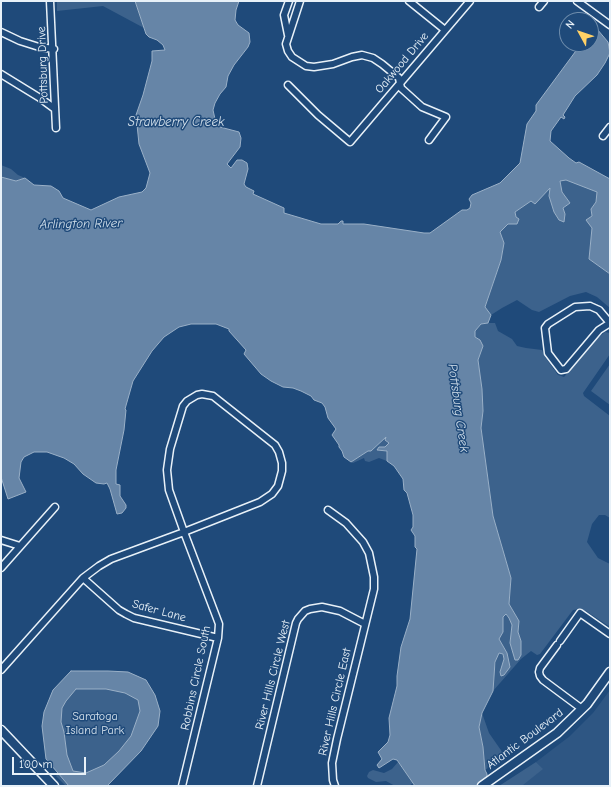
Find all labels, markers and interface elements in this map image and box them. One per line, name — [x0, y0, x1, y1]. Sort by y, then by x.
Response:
north arrow — [559, 12, 599, 52]
text: N — [563, 18, 577, 32]
street label: Pottsburg Drive — [34, 26, 52, 104]
street label: Oakwood Drive — [372, 29, 432, 97]
water label: Strawberry Creek — [128, 114, 224, 130]
water label: Arlington River — [40, 215, 122, 233]
water label: Pottsburg Creek — [444, 363, 472, 453]
street label: Safer Lane — [130, 597, 188, 625]
street label: River Hills Circle West — [252, 619, 294, 731]
street label: Robbins Circle South — [178, 624, 214, 732]
street label: River Hills Circle East — [316, 647, 354, 757]
street label: Atlantic Boulevard — [484, 706, 566, 772]
park label: Saratoga Island Park — [66, 710, 124, 738]
scale bar — [14, 749, 88, 775]
text: 100 m — [19, 757, 52, 771]

